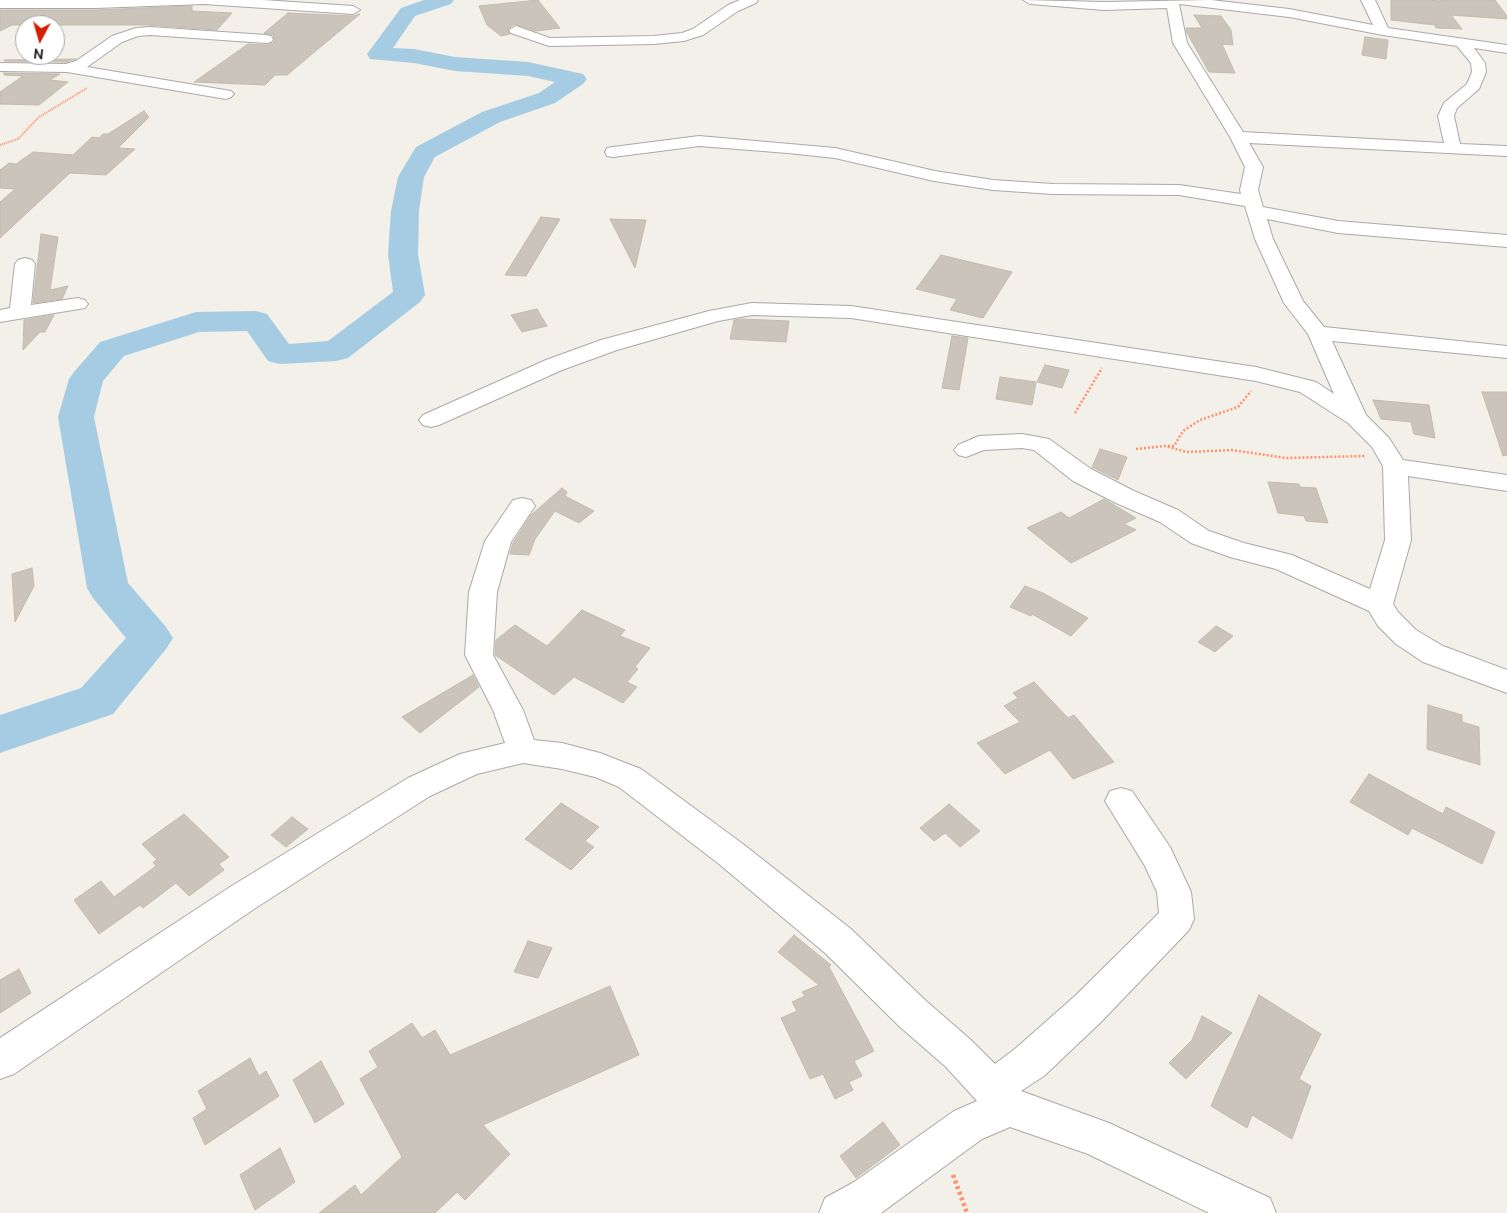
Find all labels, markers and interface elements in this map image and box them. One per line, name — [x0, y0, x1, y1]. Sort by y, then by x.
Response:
north arrow — [15, 15, 65, 65]
text: N — [33, 45, 45, 62]

